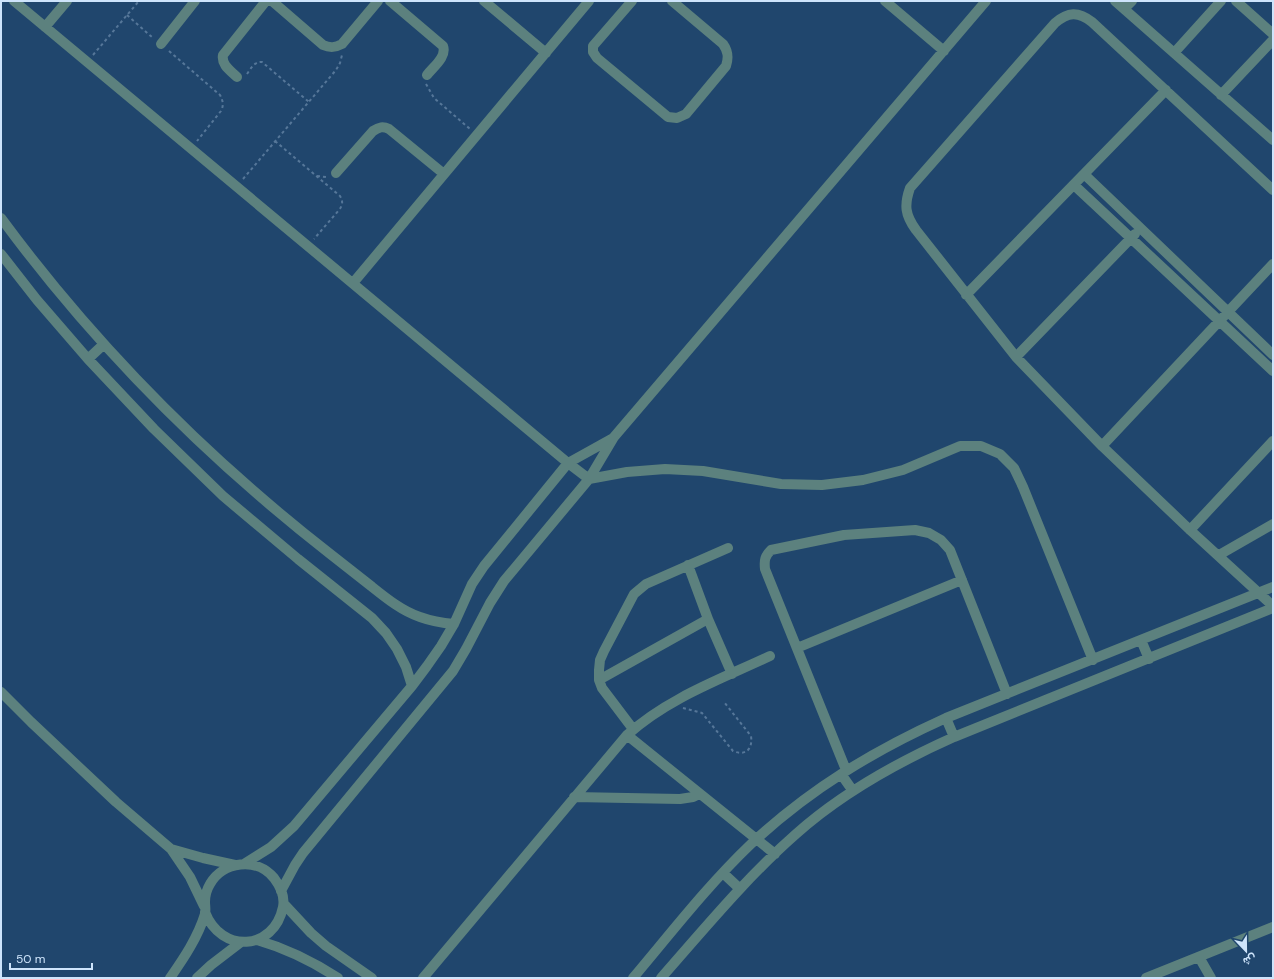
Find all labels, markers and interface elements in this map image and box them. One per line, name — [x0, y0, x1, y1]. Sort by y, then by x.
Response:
north arrow — [1226, 931, 1266, 971]
scale bar — [10, 945, 92, 971]
text: 50 m — [16, 951, 45, 967]
text: ش — [1241, 951, 1258, 969]

